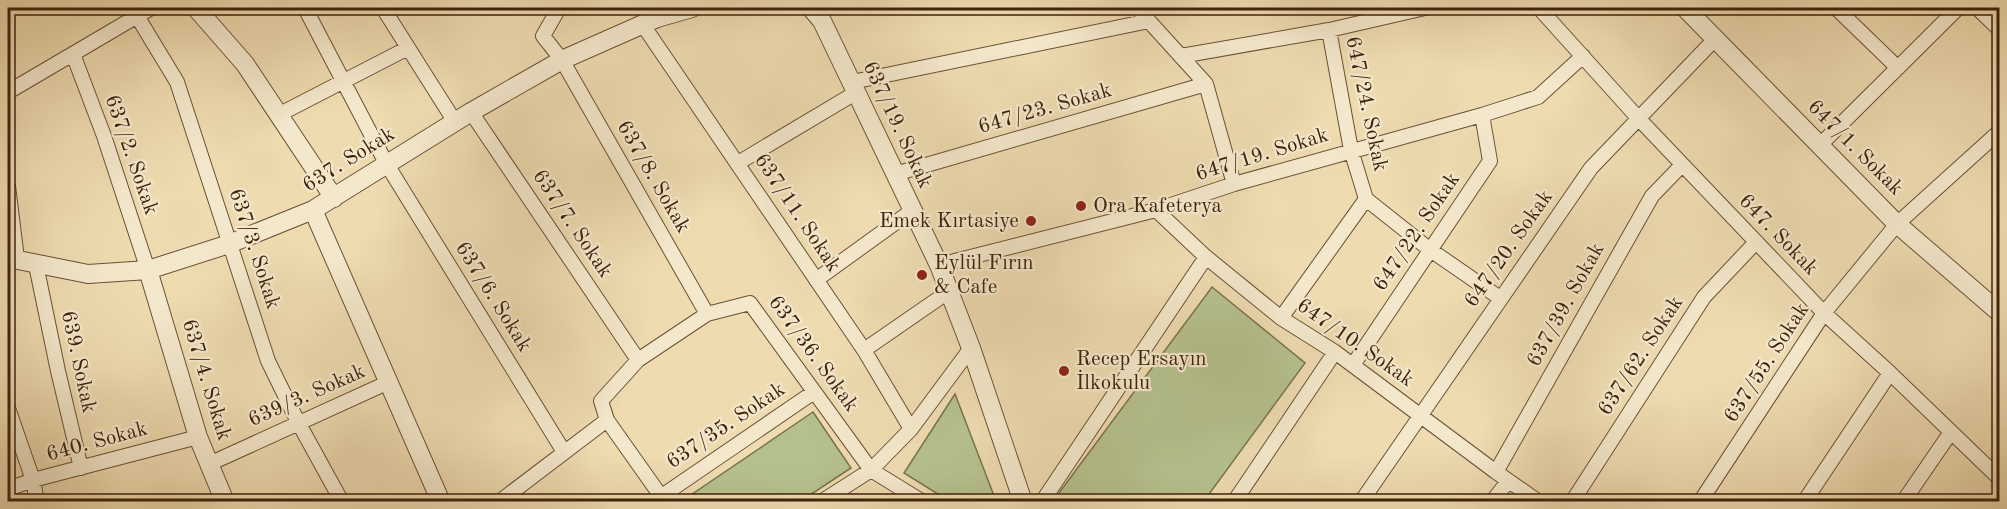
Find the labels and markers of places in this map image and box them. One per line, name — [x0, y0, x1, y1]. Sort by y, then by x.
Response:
place label: Ora Kafeterya — [1093, 196, 1222, 217]
marker: Ora Kafeterya — [1074, 199, 1088, 213]
place label: Emek Kırtasiye — [879, 211, 1019, 232]
marker: Emek Kırtasiye — [1024, 214, 1038, 228]
place label: Eylül Fırın & Cafe — [934, 253, 1034, 298]
marker: Eylül Fırın & Cafe — [915, 268, 929, 282]
place label: Recep Ersayın İlkokulu — [1076, 349, 1207, 394]
marker: Recep Ersayın İlkokulu — [1057, 364, 1071, 378]

